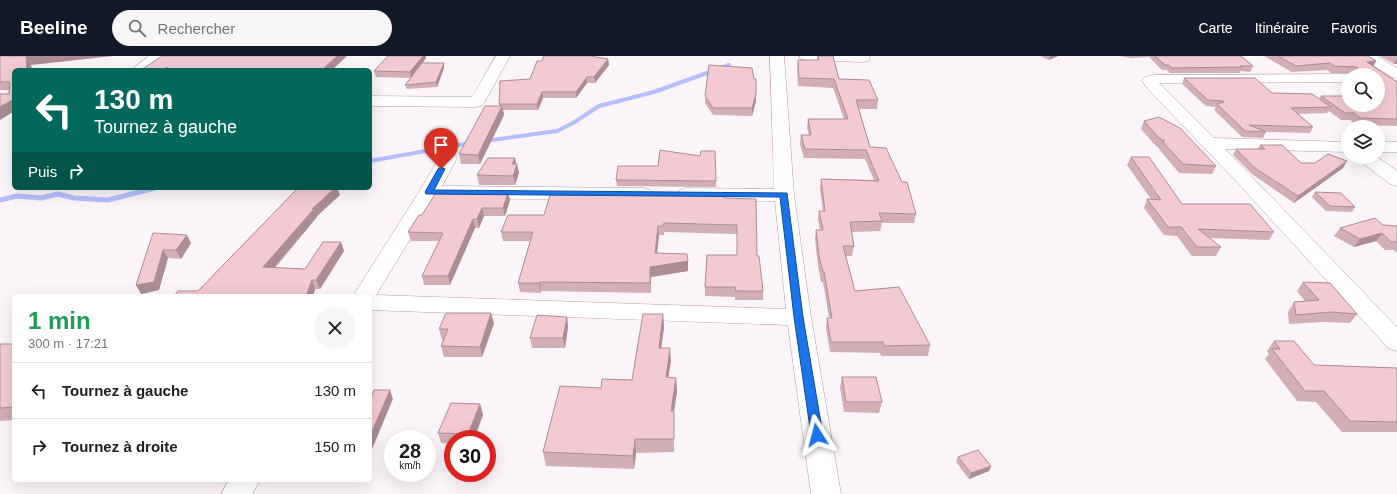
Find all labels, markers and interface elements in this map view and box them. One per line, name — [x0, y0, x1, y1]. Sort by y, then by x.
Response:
search box — [112, 10, 392, 46]
text: Beeline — [20, 17, 88, 38]
icon: search — [126, 17, 148, 39]
text: Rechercher — [158, 20, 235, 37]
text: Carte — [1198, 20, 1233, 36]
text: Itinéraire — [1255, 20, 1309, 36]
text: Favoris — [1331, 20, 1377, 36]
map controls — [1341, 68, 1385, 164]
button: search — [1341, 68, 1385, 112]
icon: left — [28, 84, 80, 136]
text: 130 m — [94, 84, 173, 115]
text: Tournez à gauche — [94, 117, 237, 137]
button: layers — [1341, 120, 1385, 164]
pin — [424, 128, 458, 169]
icon: arrive — [430, 134, 452, 156]
icon: right — [65, 160, 87, 182]
text: Puis — [28, 163, 57, 180]
text: 1 min — [28, 307, 91, 334]
button: close — [314, 307, 356, 349]
text: 300 m · 17:21 — [28, 336, 108, 351]
icon: left — [28, 380, 50, 402]
text: Tournez à gauche — [62, 382, 188, 399]
text: 130 m — [314, 382, 356, 399]
position arrow — [796, 414, 838, 456]
speed limit sign: 30 — [444, 430, 496, 482]
icon: right — [28, 436, 50, 458]
text: Tournez à droite — [62, 438, 178, 455]
text: 150 m — [314, 438, 356, 455]
text: 28 — [399, 440, 421, 462]
text: km/h — [399, 460, 421, 471]

